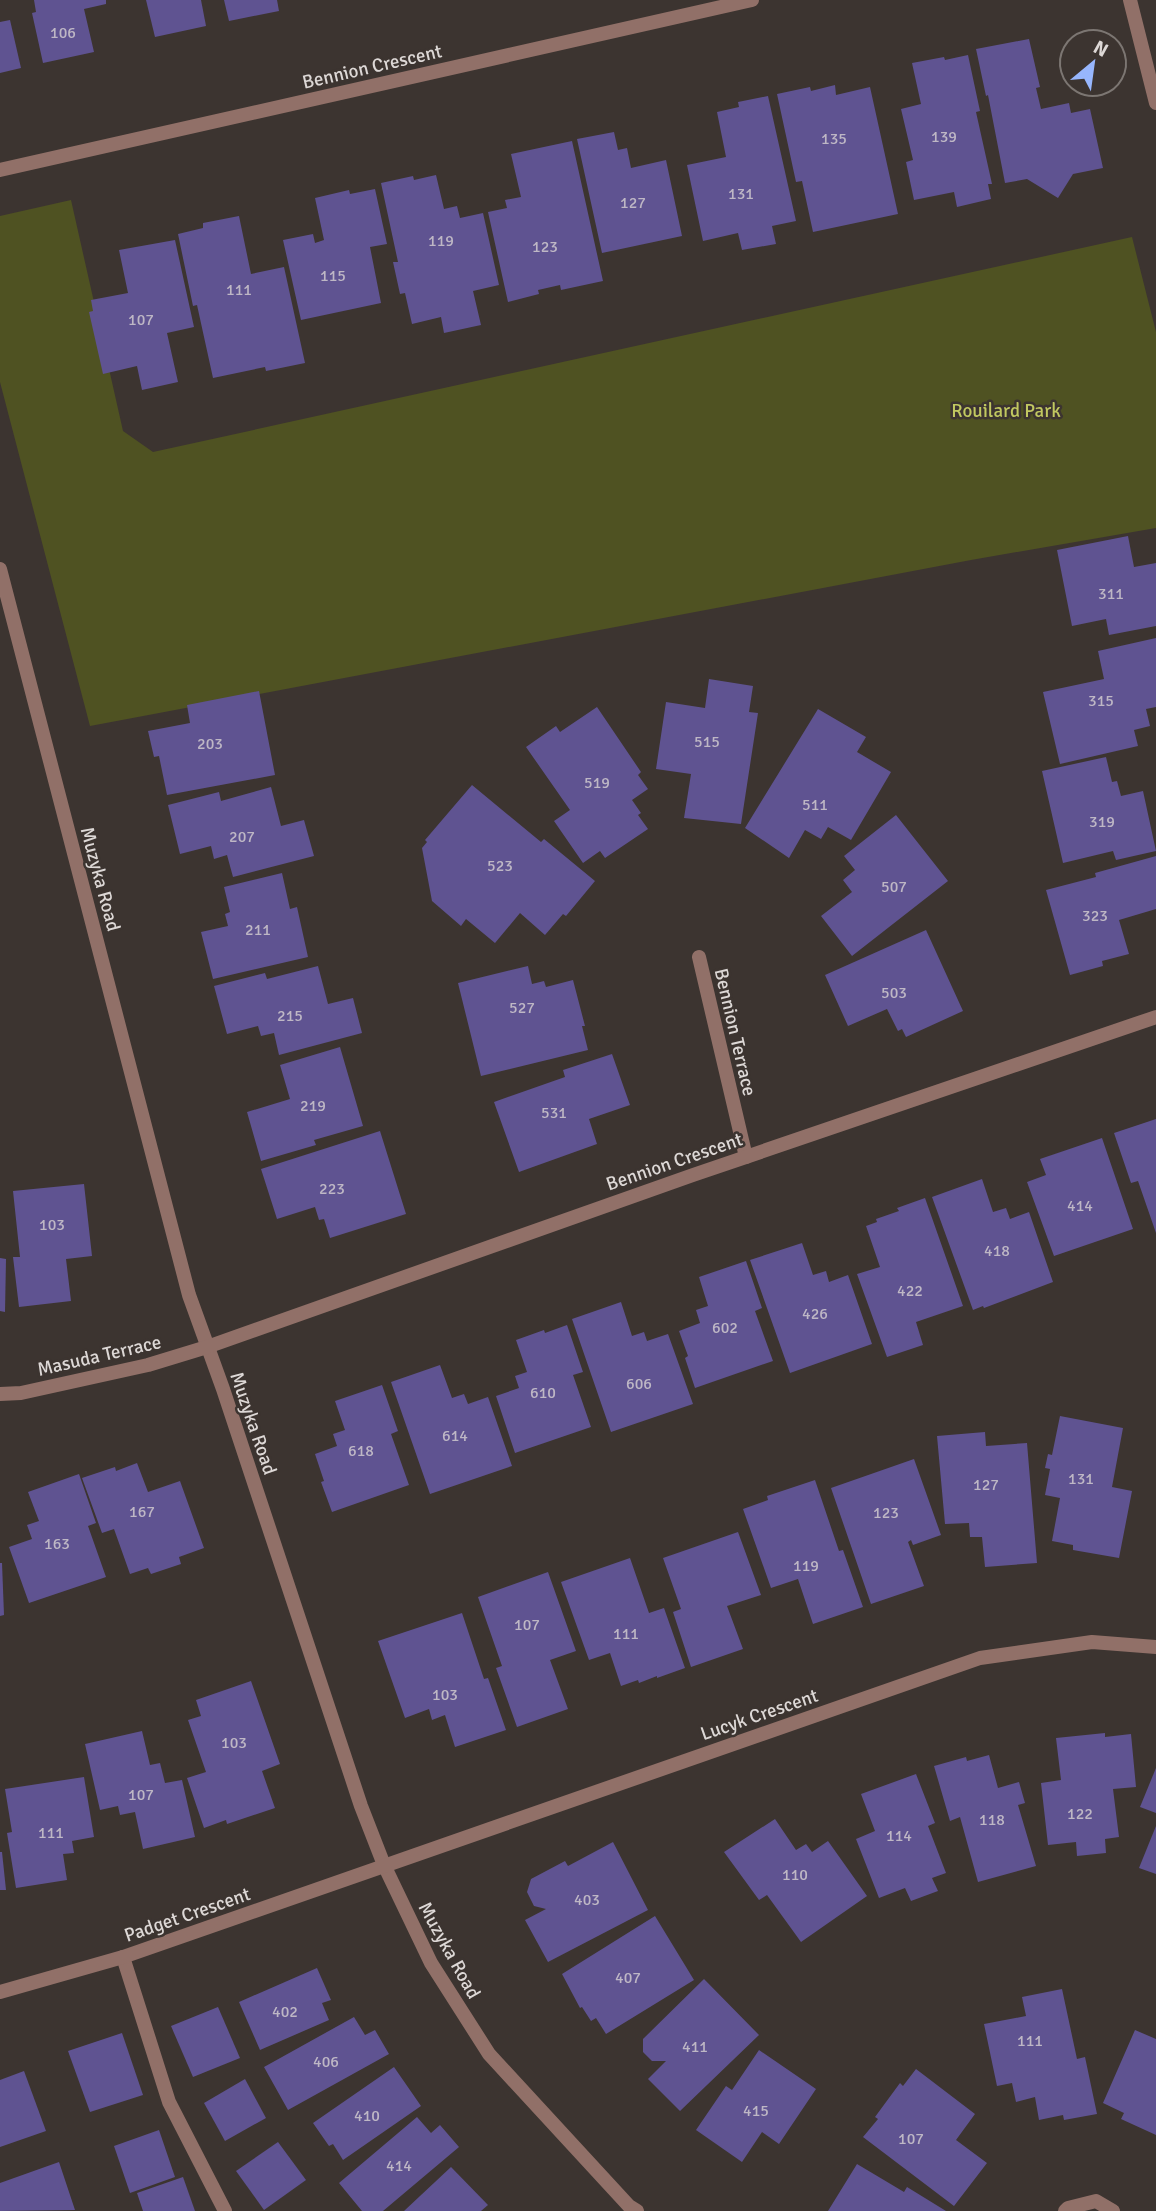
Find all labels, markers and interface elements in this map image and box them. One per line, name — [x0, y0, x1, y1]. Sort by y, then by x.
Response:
house number: 106 — [50, 23, 76, 43]
north arrow — [1058, 28, 1128, 98]
text: N — [1089, 35, 1112, 63]
street label: Bennion Crescent — [300, 39, 445, 95]
house number: 139 — [931, 127, 957, 147]
house number: 135 — [821, 129, 847, 149]
house number: 131 — [728, 184, 754, 204]
house number: 127 — [620, 193, 646, 213]
house number: 119 — [428, 231, 454, 251]
house number: 123 — [532, 237, 558, 257]
house number: 115 — [320, 266, 346, 286]
house number: 111 — [226, 280, 252, 300]
house number: 107 — [128, 310, 154, 330]
park label: Rouilard Park — [951, 399, 1061, 423]
house number: 311 — [1098, 584, 1124, 604]
house number: 315 — [1088, 691, 1114, 711]
house number: 515 — [694, 732, 720, 752]
house number: 203 — [197, 734, 223, 754]
house number: 519 — [584, 773, 610, 793]
house number: 511 — [802, 795, 828, 815]
house number: 319 — [1089, 812, 1115, 832]
street label: Muzyka Road — [75, 824, 125, 934]
house number: 207 — [229, 827, 255, 847]
house number: 523 — [487, 856, 513, 876]
house number: 507 — [881, 877, 907, 897]
house number: 323 — [1082, 906, 1108, 926]
house number: 211 — [245, 920, 271, 940]
street label: Bennion Terrace — [709, 966, 761, 1098]
house number: 503 — [881, 983, 907, 1003]
house number: 527 — [509, 998, 535, 1018]
house number: 215 — [277, 1006, 303, 1026]
house number: 219 — [300, 1096, 326, 1116]
house number: 531 — [541, 1103, 567, 1123]
street label: Bennion Crescent — [603, 1127, 746, 1197]
house number: 223 — [319, 1179, 345, 1199]
house number: 414 — [1067, 1196, 1093, 1216]
house number: 103 — [39, 1215, 65, 1235]
house number: 418 — [984, 1241, 1010, 1261]
house number: 422 — [897, 1281, 923, 1301]
house number: 426 — [802, 1304, 828, 1324]
house number: 602 — [712, 1318, 738, 1338]
street label: Masuda Terrace — [35, 1330, 164, 1382]
street label: Muzyka Road — [224, 1369, 282, 1478]
house number: 606 — [626, 1374, 652, 1394]
house number: 610 — [530, 1383, 556, 1403]
house number: 614 — [442, 1426, 468, 1446]
house number: 618 — [348, 1441, 374, 1461]
house number: 131 — [1068, 1469, 1094, 1489]
house number: 127 — [973, 1475, 999, 1495]
house number: 167 — [129, 1502, 155, 1522]
house number: 123 — [873, 1503, 899, 1523]
house number: 163 — [44, 1534, 70, 1554]
house number: 119 — [793, 1556, 819, 1576]
house number: 107 — [514, 1615, 540, 1635]
house number: 111 — [613, 1624, 639, 1644]
street label: Lucyk Crescent — [697, 1684, 822, 1746]
house number: 103 — [432, 1685, 458, 1705]
house number: 103 — [221, 1733, 247, 1753]
house number: 107 — [128, 1785, 154, 1805]
house number: 122 — [1067, 1804, 1093, 1824]
house number: 118 — [979, 1810, 1005, 1830]
house number: 111 — [38, 1823, 64, 1843]
house number: 114 — [886, 1826, 912, 1846]
house number: 110 — [782, 1865, 808, 1885]
street label: Padget Crescent — [121, 1882, 254, 1948]
house number: 403 — [574, 1890, 600, 1910]
street label: Muzyka Road — [413, 1898, 486, 2003]
house number: 407 — [615, 1968, 641, 1988]
house number: 402 — [272, 2002, 298, 2022]
house number: 111 — [1017, 2031, 1043, 2051]
house number: 411 — [682, 2037, 708, 2057]
house number: 406 — [313, 2052, 339, 2072]
house number: 415 — [743, 2101, 769, 2121]
house number: 410 — [354, 2106, 380, 2126]
house number: 107 — [898, 2129, 924, 2149]
house number: 414 — [386, 2156, 412, 2176]

